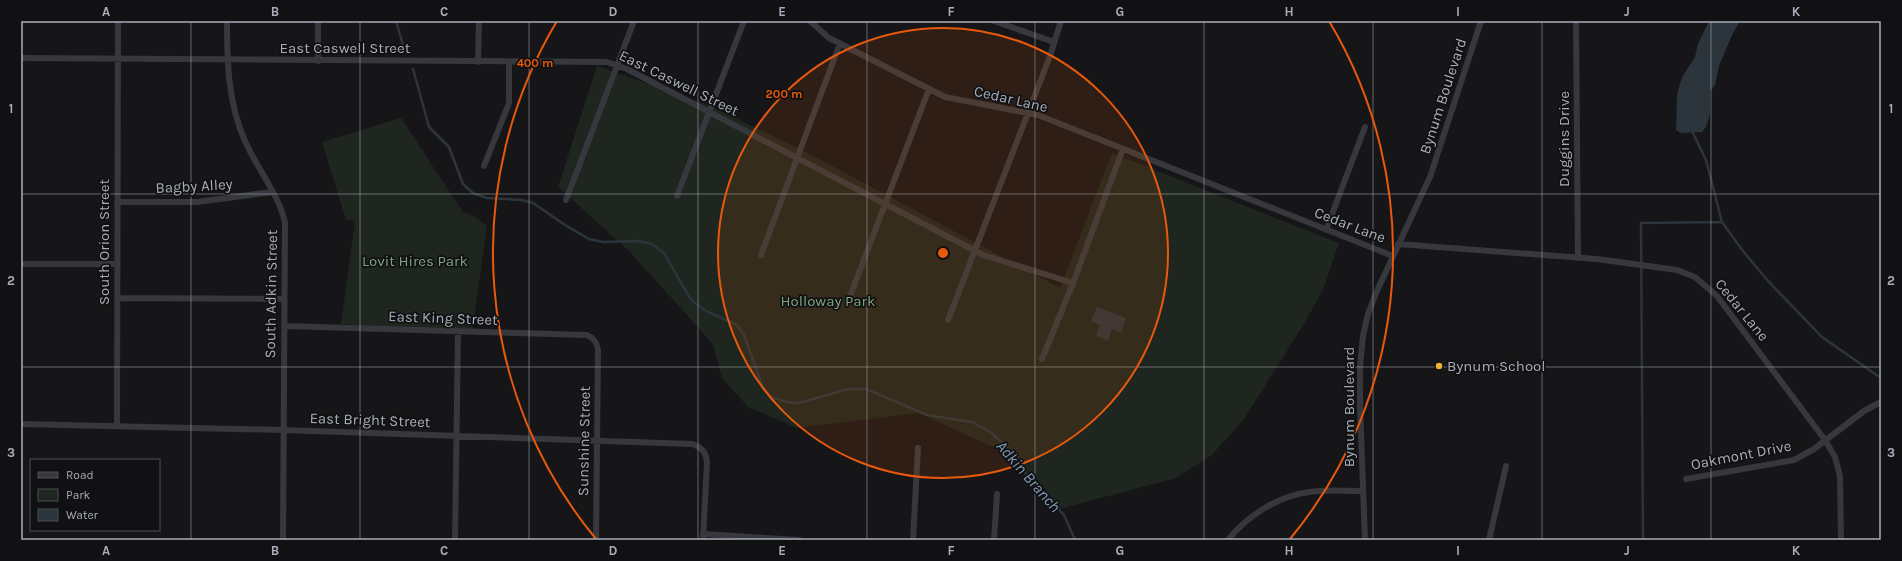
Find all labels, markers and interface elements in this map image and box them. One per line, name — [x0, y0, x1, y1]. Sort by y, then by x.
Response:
text: A — [102, 4, 110, 19]
text: B — [271, 4, 279, 19]
text: C — [440, 4, 448, 19]
text: D — [609, 4, 618, 19]
text: E — [778, 4, 786, 19]
text: F — [947, 4, 955, 19]
text: G — [1116, 4, 1124, 19]
text: H — [1284, 4, 1294, 19]
text: I — [1456, 4, 1460, 19]
text: J — [1624, 4, 1630, 19]
text: K — [1792, 4, 1801, 19]
street label: Bynum Boulevard — [1416, 36, 1470, 156]
street label: East Caswell Street — [280, 39, 411, 57]
street label: East Caswell Street — [616, 46, 742, 120]
text: 400 m — [517, 56, 553, 70]
street label: Cedar Lane — [972, 82, 1050, 116]
text: 200 m — [766, 87, 802, 101]
street label: Duggins Drive — [1555, 91, 1573, 187]
text: 1 — [9, 101, 13, 116]
text: 1 — [1889, 101, 1893, 116]
street label: Bagby Alley — [155, 175, 233, 197]
street label: South Orion Street — [95, 179, 113, 305]
street label: Cedar Lane — [1312, 203, 1388, 247]
street label: South Adkin Street — [261, 229, 281, 359]
centre of rings — [936, 246, 950, 260]
park label: Lovit Hires Park — [362, 252, 468, 270]
text: 2 — [7, 273, 15, 288]
text: 2 — [1887, 273, 1895, 288]
street label: Cedar Lane — [1711, 275, 1773, 345]
park label: Holloway Park — [781, 292, 875, 310]
street label: East King Street — [388, 307, 498, 329]
street label: Bynum Boulevard — [1340, 347, 1358, 467]
place label: Bynum School — [1447, 357, 1546, 375]
marker: Bynum School — [1434, 361, 1444, 371]
street label: Sunshine Street — [574, 385, 594, 496]
street label: East Bright Street — [309, 409, 431, 431]
street label: Oakmont Drive — [1689, 436, 1793, 474]
water label: Adkin Branch — [992, 437, 1065, 516]
text: 3 — [7, 445, 15, 460]
text: 3 — [1887, 445, 1895, 460]
legend — [30, 459, 160, 531]
text: Road — [66, 468, 94, 482]
text: Park — [66, 488, 91, 502]
text: Water — [66, 508, 99, 522]
text: A — [102, 543, 110, 558]
text: B — [271, 543, 279, 558]
text: C — [440, 543, 448, 558]
text: D — [609, 543, 618, 558]
text: E — [778, 543, 786, 558]
text: F — [947, 543, 955, 558]
text: G — [1116, 543, 1124, 558]
text: H — [1284, 543, 1294, 558]
text: I — [1456, 543, 1460, 558]
text: J — [1624, 543, 1630, 558]
text: K — [1792, 543, 1801, 558]

